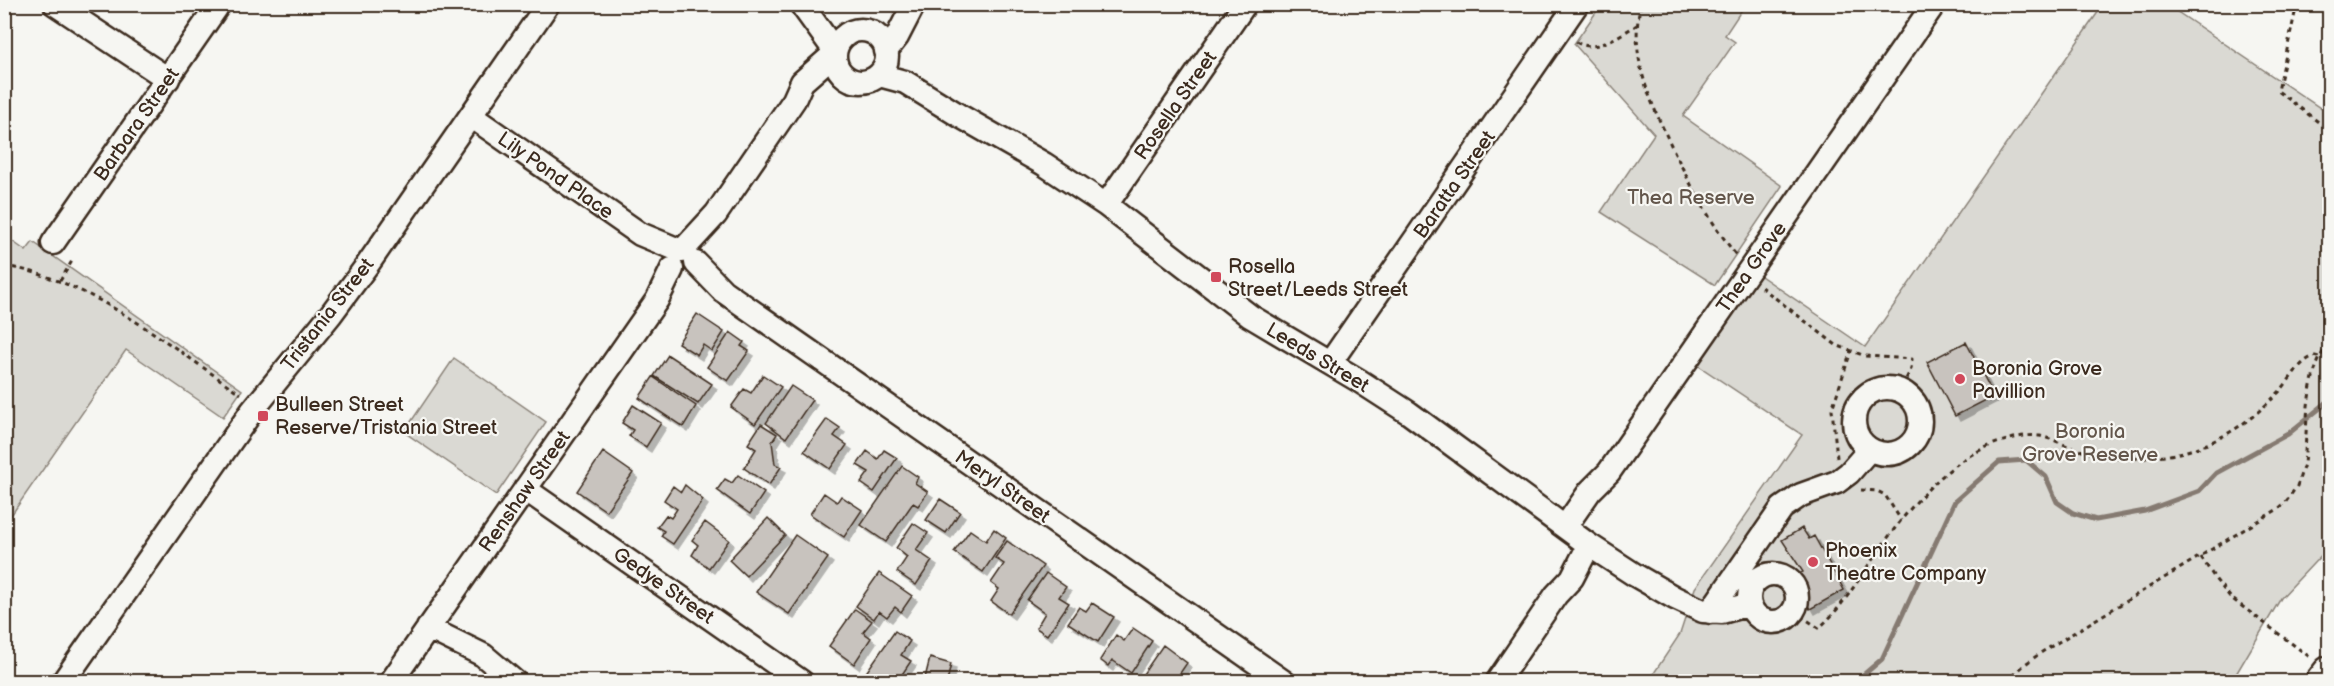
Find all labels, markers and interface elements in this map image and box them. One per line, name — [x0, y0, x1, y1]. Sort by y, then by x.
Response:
street label: Rosella Street — [1129, 47, 1222, 165]
street label: Barbara Street — [89, 63, 185, 186]
street label: Baratta Street — [1409, 126, 1501, 243]
street label: Lily Pond Place — [493, 127, 618, 225]
park label: Thea Reserve — [1627, 186, 1755, 210]
street label: Thea Grove — [1712, 217, 1792, 318]
street label: Tristania Street — [276, 253, 379, 376]
place label: Rosella Street/Leeds Street — [1228, 255, 1408, 302]
marker: Rosella Street/Leeds Street — [1209, 270, 1223, 284]
street label: Leeds Street — [1262, 318, 1373, 398]
place label: Boronia Grove Pavillion — [1972, 357, 2102, 404]
marker: Boronia Grove Pavillion — [1953, 372, 1967, 386]
place label: Bulleen Street Reserve/Tristania Street — [275, 393, 497, 440]
marker: Bulleen Street Reserve/Tristania Street — [256, 409, 270, 423]
park label: Boronia Grove Reserve — [2022, 420, 2158, 467]
street label: Renshaw Street — [474, 426, 576, 557]
street label: Meryl Street — [950, 445, 1055, 528]
place label: Phoenix Theatre Company — [1825, 539, 1986, 586]
street label: Gedye Street — [608, 542, 719, 629]
marker: Phoenix Theatre Company — [1806, 555, 1820, 569]

